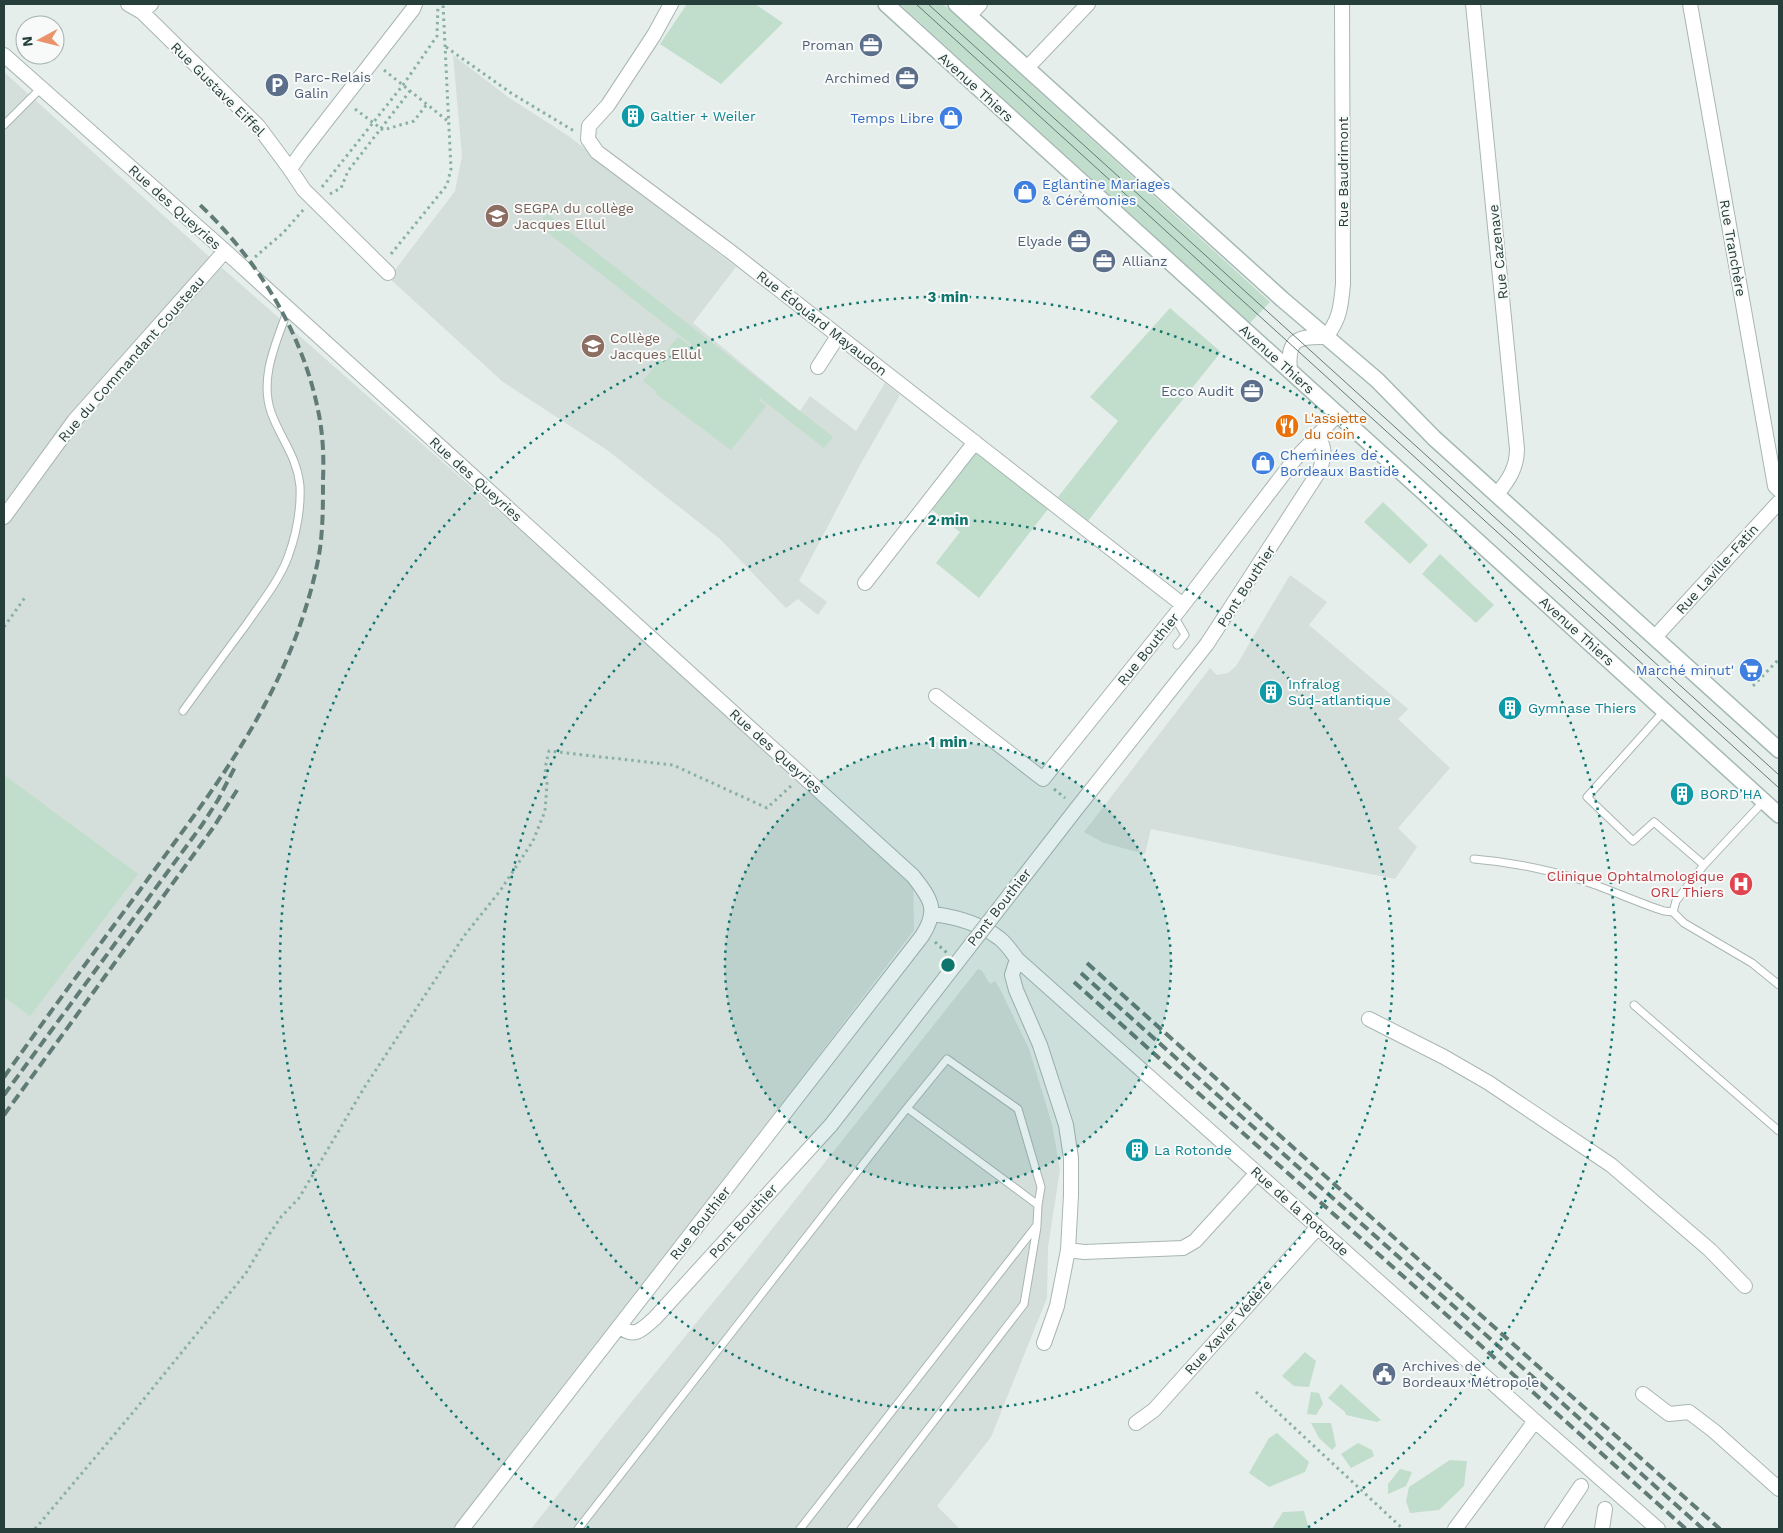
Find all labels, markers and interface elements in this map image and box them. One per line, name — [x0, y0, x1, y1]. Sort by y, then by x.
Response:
north arrow — [15, 15, 65, 65]
office icon: Proman — [858, 32, 884, 58]
text: N — [19, 35, 36, 48]
place label: Proman — [802, 37, 854, 53]
street label: Rue Gustave Eiffel — [168, 39, 269, 140]
street label: Avenue Thiers — [935, 49, 1017, 125]
office icon: Archimed — [894, 65, 920, 91]
place label: Parc-Relais Galin — [294, 69, 371, 101]
place label: Archimed — [825, 70, 890, 86]
parking icon: Parc-Relais Galin — [264, 72, 290, 98]
building icon: Galtier + Weiler — [620, 103, 646, 129]
shop icon: Temps Libre — [938, 105, 964, 131]
place label: Galtier + Weiler — [650, 108, 756, 124]
place label: Temps Libre — [850, 110, 934, 126]
street label: Rue Baudrimont — [1335, 117, 1351, 227]
street label: Rue des Queyries — [126, 161, 224, 253]
place label: Eglantine Mariages & Cérémonies — [1042, 176, 1170, 208]
shop icon: Eglantine Mariages & Cérémonies — [1012, 179, 1038, 205]
street label: Rue Tranchère — [1717, 198, 1749, 298]
place label: SEGPA du collège Jacques Ellul — [514, 200, 634, 232]
school or university icon: SEGPA du collège Jacques Ellul — [484, 203, 510, 229]
street label: Rue Cazenave — [1485, 204, 1511, 300]
office icon: Elyade — [1066, 228, 1092, 254]
place label: Elyade — [1017, 233, 1062, 249]
office icon: Allianz — [1091, 248, 1117, 274]
place label: Allianz — [1122, 253, 1168, 269]
street label: Rue Édouard Mayaudon — [754, 267, 890, 379]
street label: Rue du Commandant Cousteau — [55, 273, 207, 445]
text: 3 min — [928, 288, 968, 306]
street label: Avenue Thiers — [1236, 321, 1318, 397]
place label: Collège Jacques Ellul — [610, 330, 702, 362]
school or university icon: Collège Jacques Ellul — [580, 333, 606, 359]
office icon: Ecco Audit — [1239, 378, 1265, 404]
place label: Ecco Audit — [1161, 383, 1234, 399]
place label: L'assiette du coin — [1304, 410, 1367, 442]
restaurant icon: L'assiette du coin — [1274, 413, 1300, 439]
street label: Rue des Queyries — [427, 433, 525, 525]
place label: Cheminées de Bordeaux Bastide — [1280, 447, 1399, 479]
shop icon: Cheminées de Bordeaux Bastide — [1250, 450, 1276, 476]
text: 2 min — [927, 511, 969, 529]
street label: Rue Laville-Fatin — [1673, 521, 1761, 617]
street label: Pont Bouthier — [1214, 542, 1279, 630]
street label: Avenue Thiers — [1536, 593, 1618, 669]
street label: Rue Bouthier — [1114, 609, 1182, 689]
supermarket icon: Marché minut' — [1738, 657, 1764, 683]
place label: Marché minut' — [1636, 662, 1734, 678]
place label: Infralog Sud-atlantique — [1288, 676, 1391, 708]
building icon: Infralog Sud-atlantique — [1258, 679, 1284, 705]
building icon: Gymnase Thiers — [1497, 695, 1523, 721]
place label: Gymnase Thiers — [1528, 700, 1637, 716]
street label: Rue des Queyries — [727, 705, 825, 797]
text: 1 min — [929, 733, 967, 751]
building icon: BORD’HA — [1669, 781, 1695, 807]
place label: BORD’HA — [1700, 786, 1762, 802]
street label: Pont Bouthier — [964, 865, 1034, 949]
place label: Clinique Ophtalmologique ORL Thiers — [1547, 868, 1724, 900]
hospital icon: Clinique Ophtalmologique ORL Thiers — [1728, 871, 1754, 897]
centre of rings — [939, 956, 957, 974]
building icon: La Rotonde — [1124, 1137, 1150, 1163]
place label: La Rotonde — [1154, 1142, 1232, 1158]
street label: Rue de la Rotonde — [1248, 1163, 1352, 1259]
street label: Pont Bouthier — [706, 1180, 781, 1261]
street label: Rue Bouthier — [666, 1183, 734, 1263]
street label: Rue Xavier Védère — [1181, 1276, 1275, 1378]
place label: Archives de Bordeaux Métropole — [1402, 1358, 1539, 1390]
public building icon: Archives de Bordeaux Métropole — [1371, 1361, 1397, 1387]

